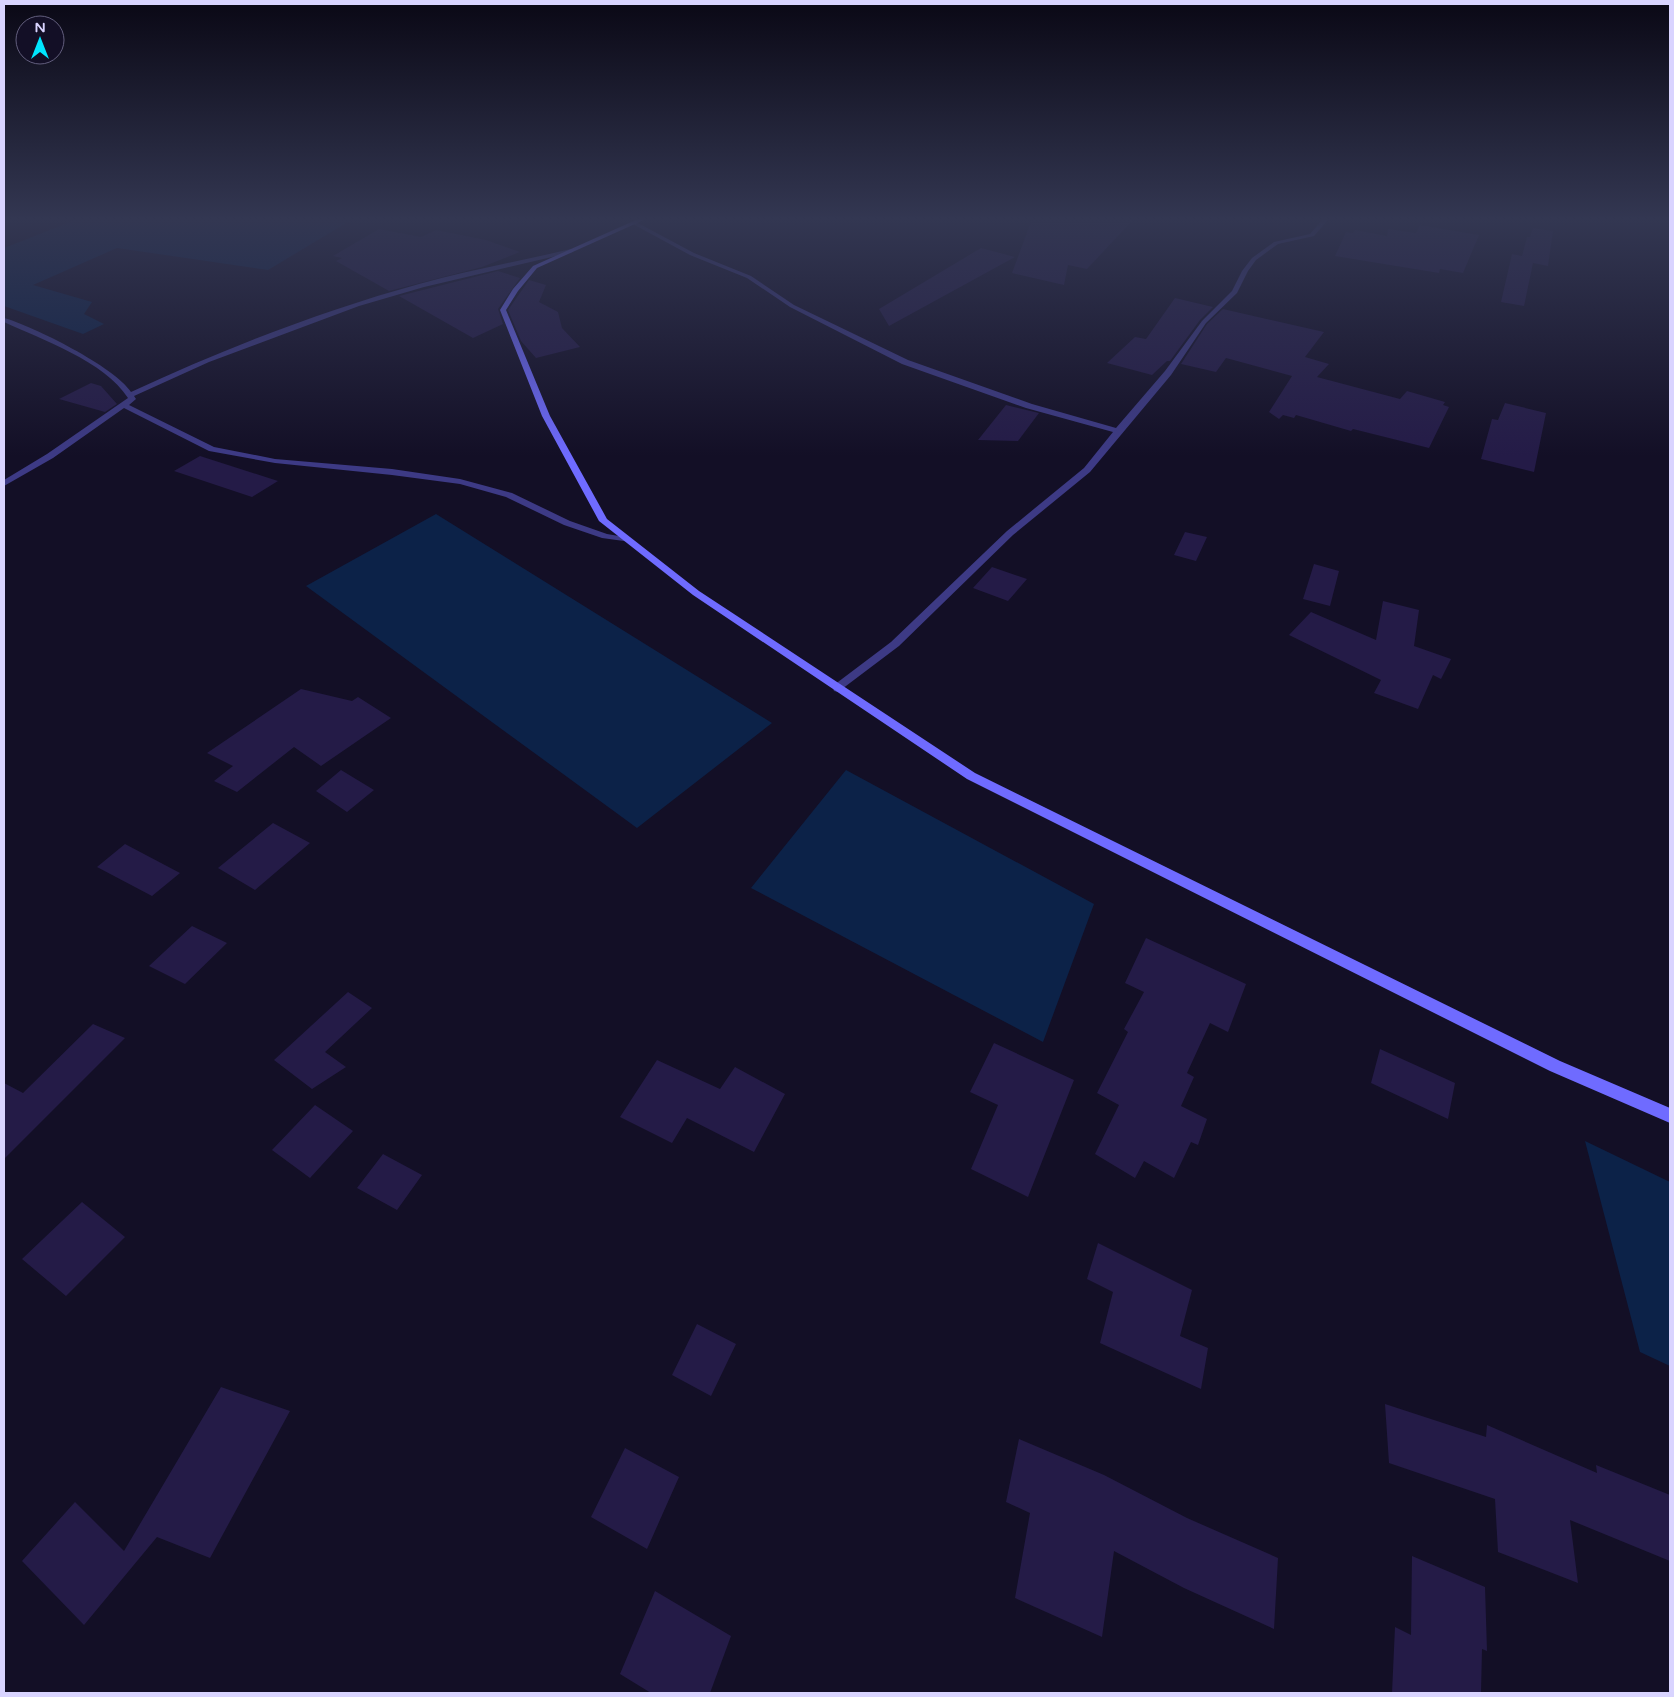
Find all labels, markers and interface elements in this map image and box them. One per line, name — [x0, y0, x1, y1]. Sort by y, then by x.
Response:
north arrow — [15, 15, 65, 65]
text: N — [34, 19, 46, 36]

